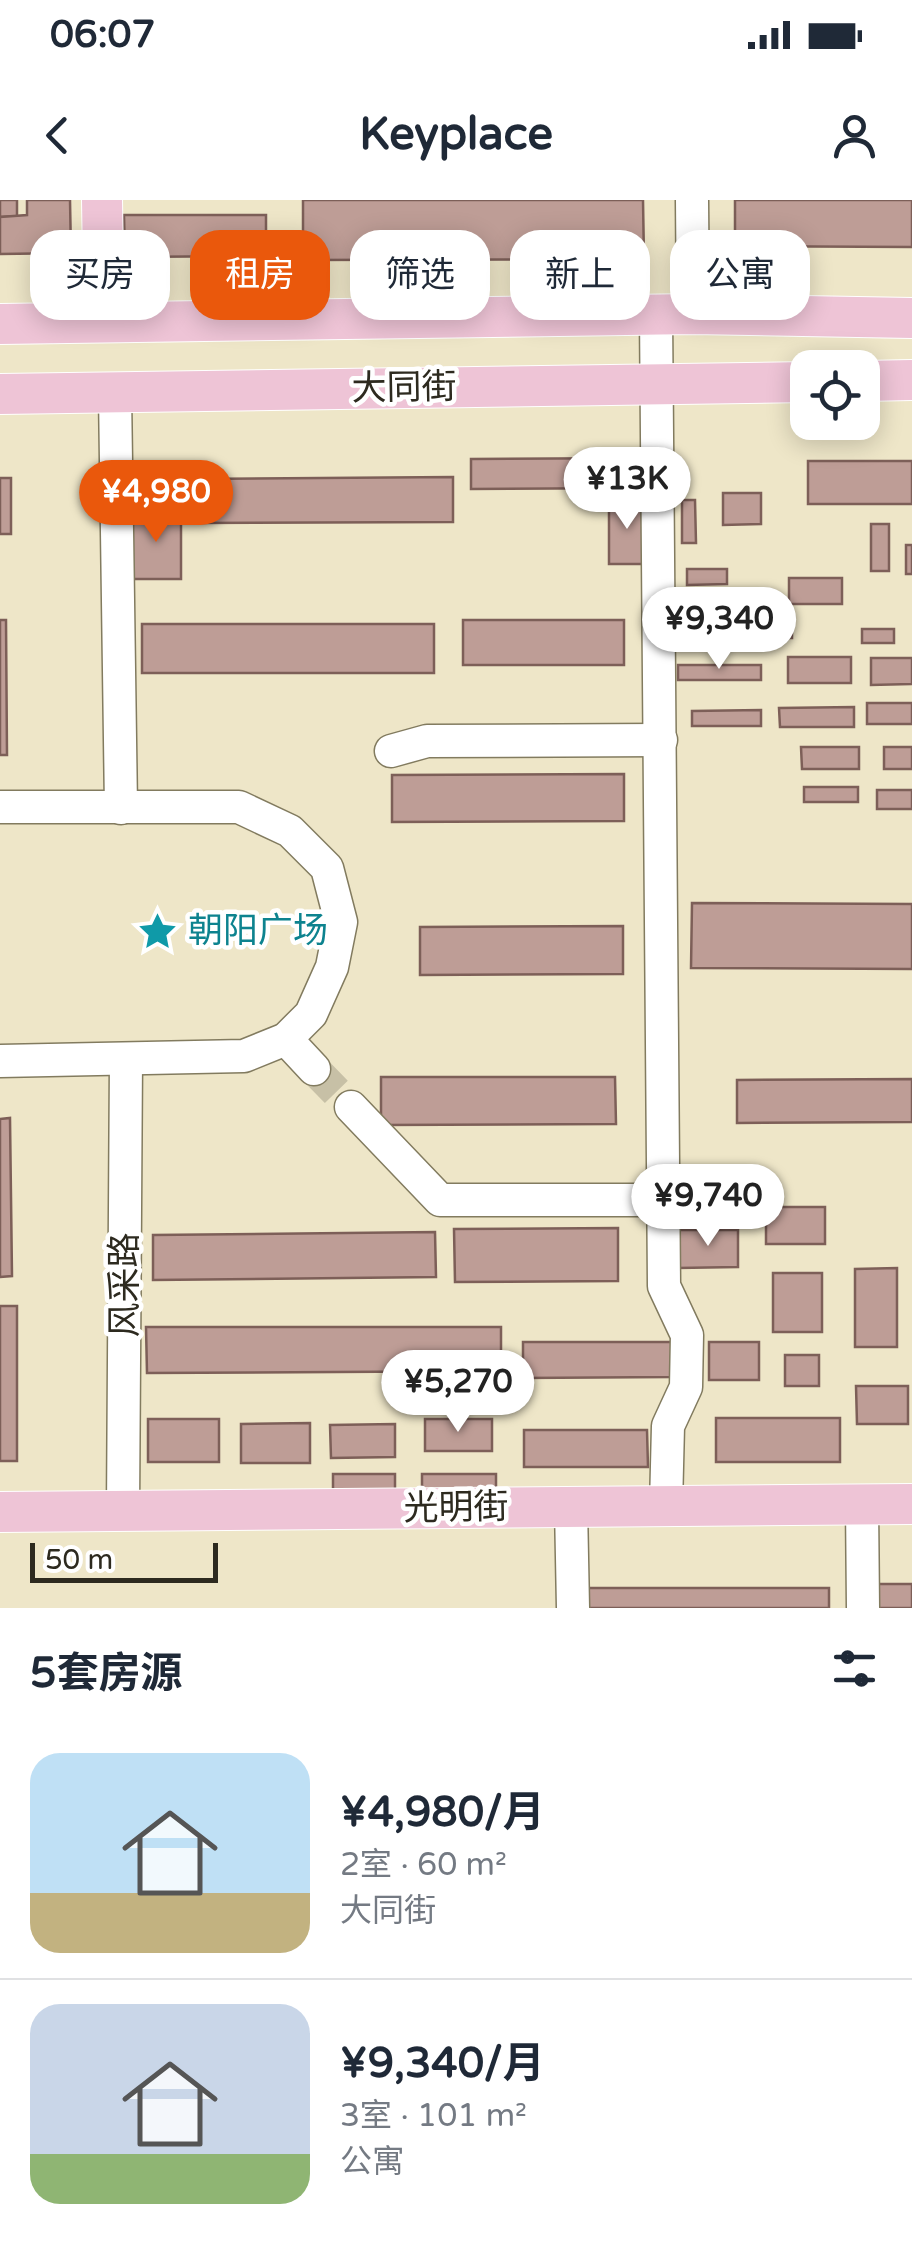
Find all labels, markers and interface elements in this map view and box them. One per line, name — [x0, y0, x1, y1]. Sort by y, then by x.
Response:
text: 06:07 — [50, 12, 155, 58]
icon: back — [30, 108, 85, 163]
text: Keyplace — [359, 108, 553, 162]
icon: person — [827, 108, 882, 163]
chip: 买房 — [30, 230, 170, 320]
chip: 租房 — [190, 230, 330, 320]
chip: 筛选 — [350, 230, 490, 320]
chip: 新上 — [510, 230, 650, 320]
chip: 公寓 — [670, 230, 810, 320]
map controls — [790, 350, 880, 440]
button: locate — [790, 350, 880, 440]
street label: 大同街 — [351, 366, 457, 410]
pin: ¥13K — [568, 447, 686, 532]
pin: ¥4,980 — [75, 460, 237, 545]
text: ¥13K — [586, 460, 668, 498]
text: ¥4,980 — [101, 473, 211, 511]
pin: ¥9,340 — [638, 587, 800, 672]
text: ¥9,340 — [664, 600, 774, 638]
place icon: 朝阳广场 — [137, 910, 179, 952]
place label: 朝阳广场 — [188, 910, 328, 952]
pin: ¥9,740 — [627, 1164, 789, 1249]
text: ¥9,740 — [653, 1177, 763, 1215]
street label: 风采路 — [104, 1232, 146, 1338]
pin: ¥5,270 — [377, 1350, 539, 1435]
text: ¥5,270 — [403, 1363, 513, 1401]
street label: 光明街 — [403, 1486, 509, 1530]
scale bar — [30, 1538, 218, 1582]
text: 50 m — [45, 1543, 113, 1577]
icon: filters — [827, 1641, 882, 1696]
text: 5套房源 — [30, 1648, 182, 1699]
text: ¥4,980/月 — [340, 1787, 545, 1838]
icon: home — [110, 1793, 230, 1913]
text: 2室 · 60 m² — [340, 1846, 507, 1884]
text: 大同街 — [340, 1892, 436, 1930]
text: ¥9,340/月 — [340, 2038, 545, 2089]
icon: home — [110, 2044, 230, 2164]
text: 3室 · 101 m² — [340, 2097, 527, 2135]
text: 公寓 — [340, 2143, 404, 2181]

